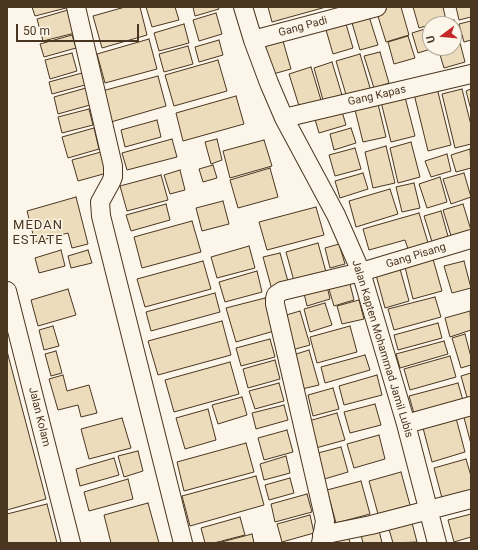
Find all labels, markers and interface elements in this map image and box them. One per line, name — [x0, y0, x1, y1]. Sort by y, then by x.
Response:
street label: Gang Padi — [277, 14, 329, 40]
scale bar — [18, 16, 141, 42]
north arrow — [422, 16, 462, 56]
text: 50 m — [23, 24, 50, 38]
text: U — [424, 34, 438, 44]
street label: Gang Kapas — [347, 83, 407, 109]
district label: MEDAN ESTATE — [12, 218, 64, 249]
street label: Gang Pisang — [384, 241, 448, 271]
street label: Jalan Kapten Mohammad Jamil Lubis — [349, 259, 415, 439]
street label: Jalan Kolam — [25, 386, 53, 448]

